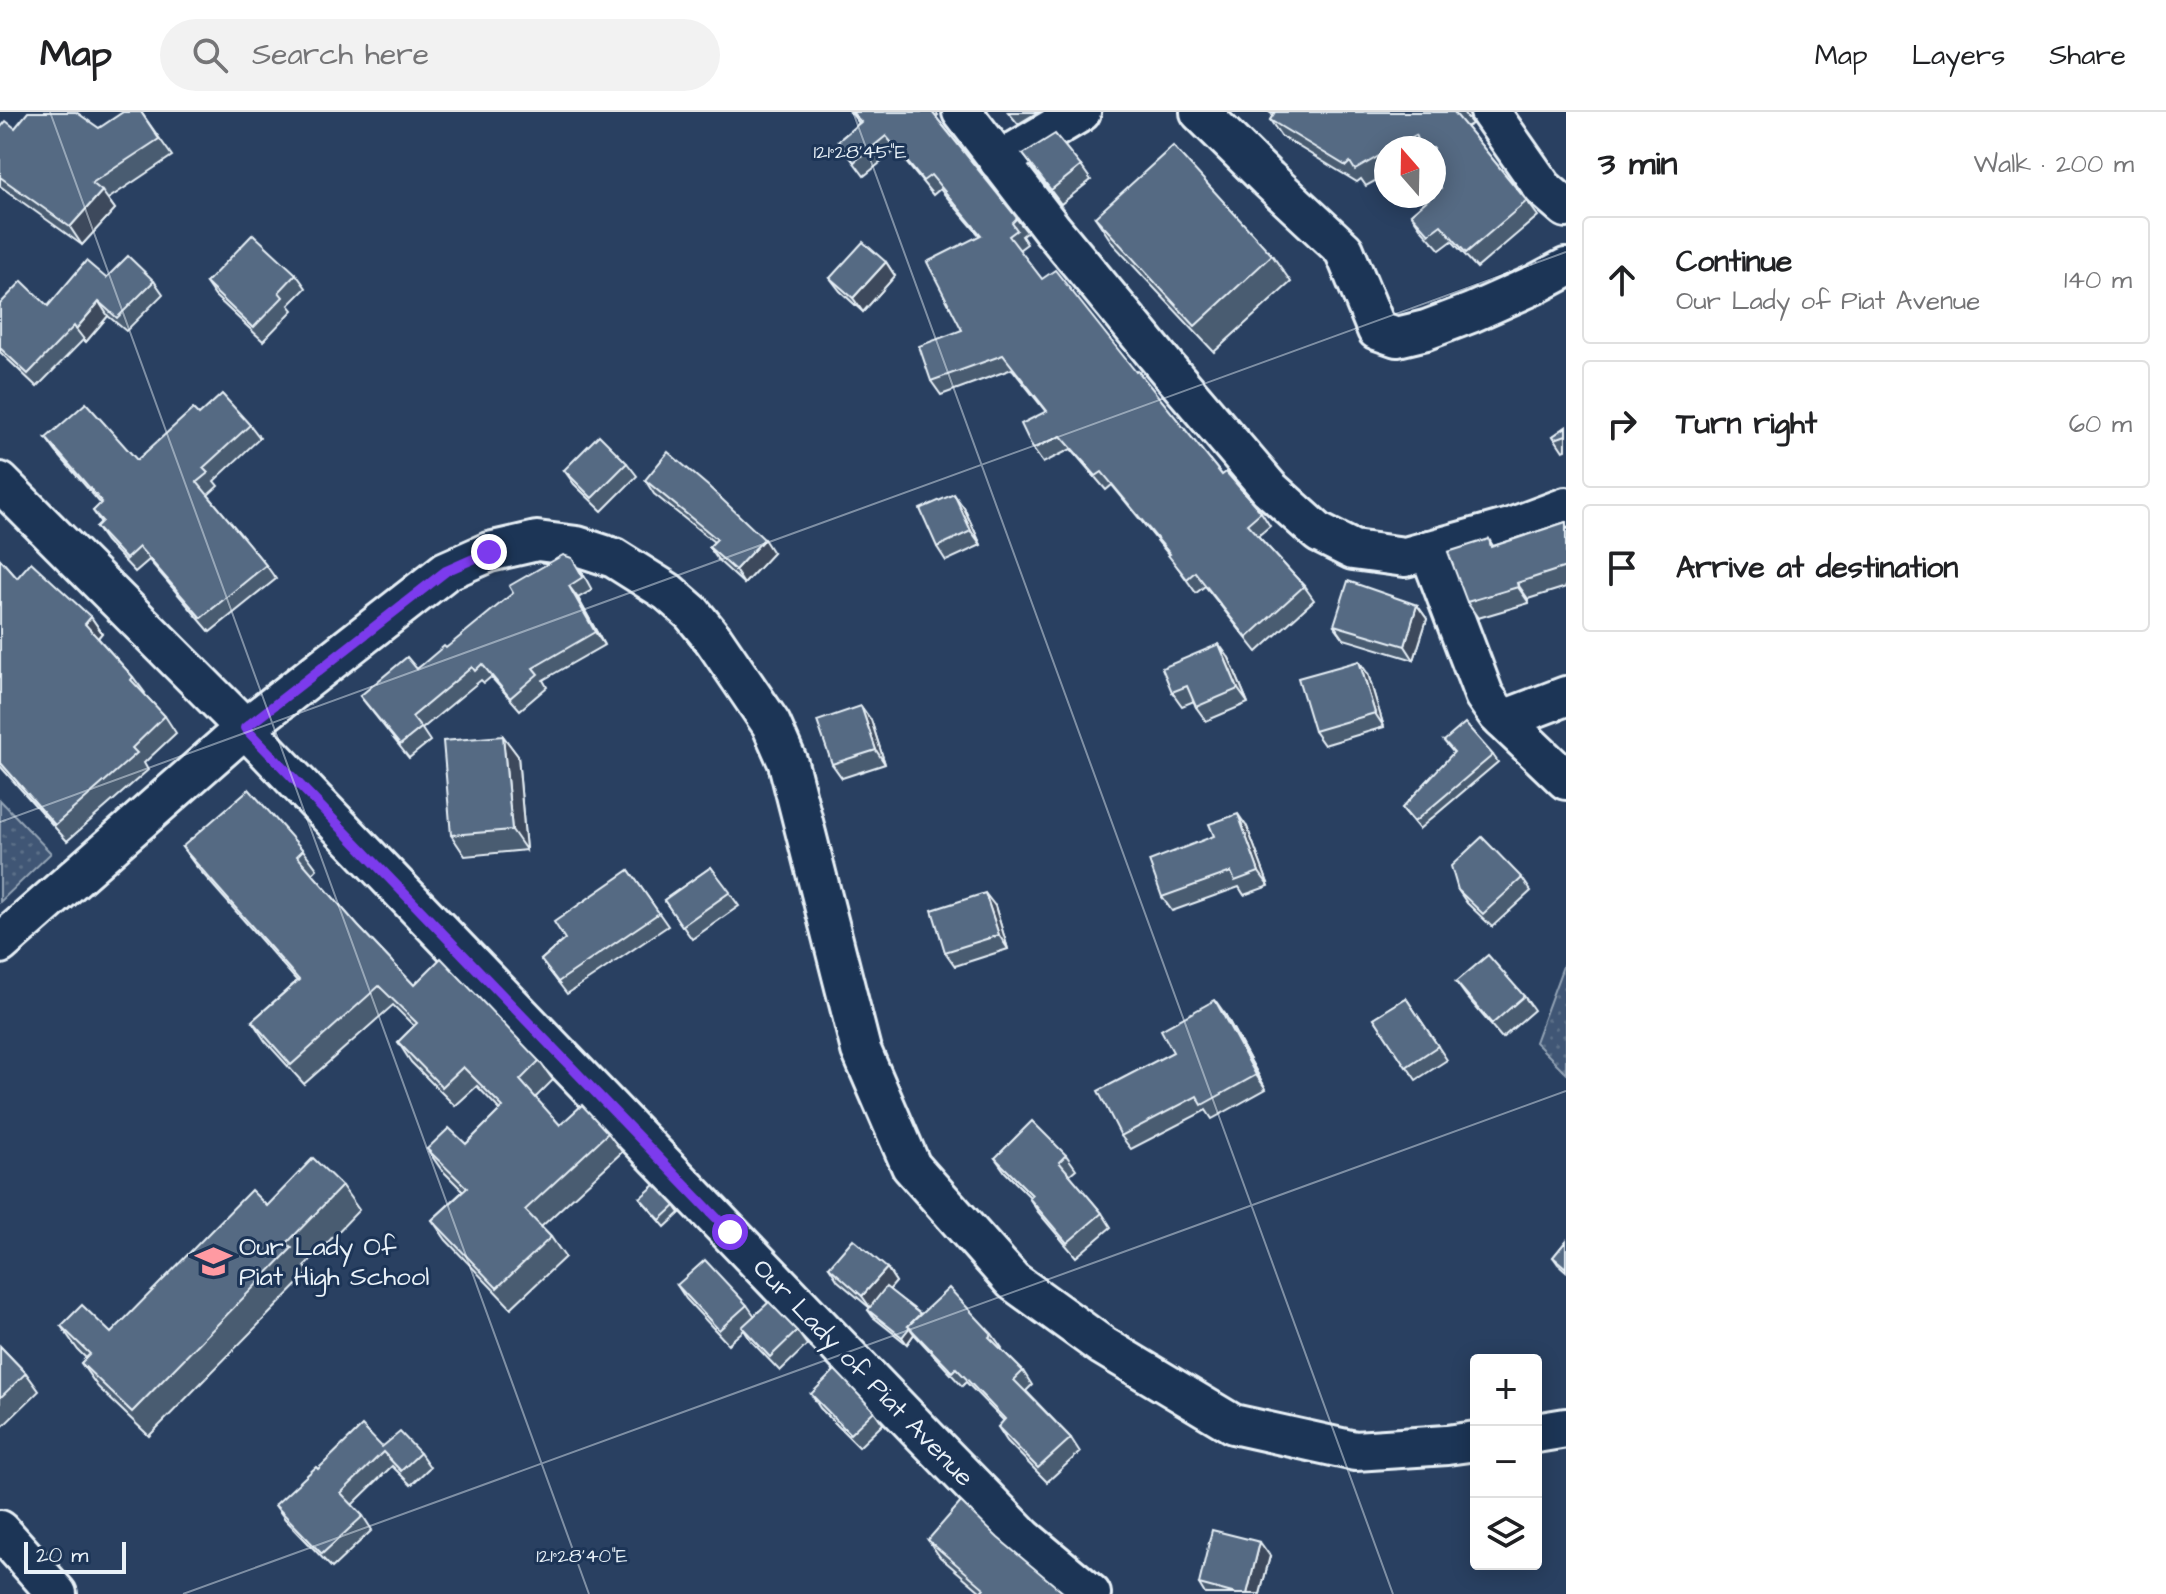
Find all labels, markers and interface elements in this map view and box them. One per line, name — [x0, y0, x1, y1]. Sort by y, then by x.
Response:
search box — [160, 19, 720, 91]
text: Map — [40, 29, 112, 81]
icon: search — [188, 33, 232, 77]
text: Search here — [252, 34, 429, 76]
text: Map — [1815, 36, 1868, 75]
text: Layers — [1912, 36, 2005, 75]
text: Share — [2049, 36, 2126, 75]
north arrow — [1374, 136, 1446, 208]
text: 121°28'45"E — [814, 138, 907, 166]
text: 3 min — [1598, 140, 1678, 188]
text: Walk · 200 m — [1973, 146, 2134, 182]
text: Continue — [1676, 241, 1792, 283]
icon: ahead — [1600, 258, 1644, 302]
text: 140 m — [2064, 262, 2132, 298]
text: Our Lady of Piat Avenue — [1676, 283, 1980, 319]
icon: right — [1600, 402, 1644, 446]
text: Turn right — [1676, 403, 1817, 445]
text: 60 m — [2069, 406, 2132, 442]
route end — [471, 534, 507, 570]
icon: arrive — [1600, 546, 1644, 590]
text: Arrive at destination — [1676, 547, 1958, 589]
route start — [712, 1214, 748, 1250]
place label: Our Lady Of Piat High School — [239, 1229, 429, 1297]
school or university icon: Our Lady Of Piat High School — [194, 1242, 232, 1280]
street label: Our Lady of Piat Avenue — [743, 1251, 982, 1496]
map controls — [1470, 1354, 1542, 1570]
button: + — [1470, 1354, 1542, 1426]
button: − — [1470, 1426, 1542, 1498]
button: layers — [1470, 1498, 1542, 1570]
scale bar — [24, 1538, 126, 1574]
text: 20 m — [36, 1540, 88, 1571]
text: 121°28'40"E — [536, 1542, 628, 1570]

